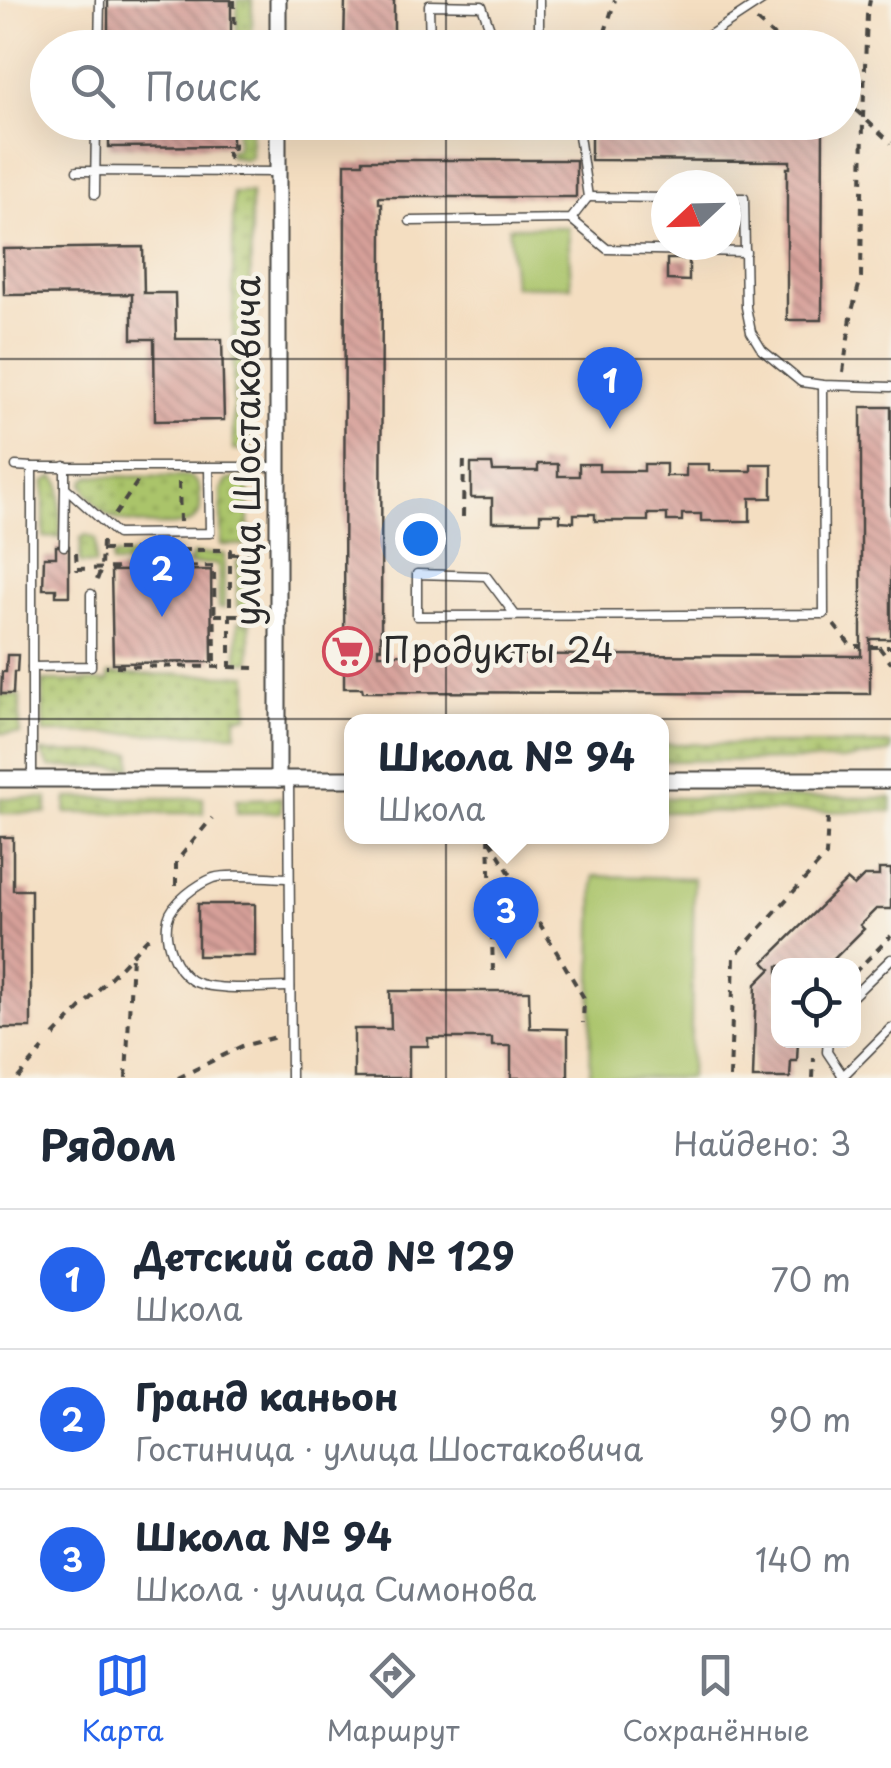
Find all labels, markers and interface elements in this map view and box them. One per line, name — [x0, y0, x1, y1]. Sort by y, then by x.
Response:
search box — [30, 30, 861, 140]
text: Поиск — [145, 57, 260, 114]
icon: search — [65, 58, 120, 113]
north arrow — [651, 170, 741, 260]
street label: улица Шостаковича — [219, 276, 272, 626]
pin: 1 — [578, 346, 642, 429]
your location — [395, 513, 446, 564]
pin: 2 — [130, 534, 194, 617]
place label: Продукты 24 — [383, 622, 614, 675]
supermarket icon: Продукты 24 — [322, 625, 374, 677]
popup — [344, 714, 669, 844]
text: Школа № 94 — [378, 727, 635, 784]
text: Школа — [378, 784, 485, 832]
pin: 3 — [474, 876, 538, 959]
map controls — [771, 958, 861, 1048]
button: locate — [771, 958, 861, 1048]
text: Рядом — [40, 1112, 177, 1175]
text: Найдено: 3 — [673, 1119, 851, 1167]
text: Детский сад № 129 — [135, 1227, 515, 1284]
text: 1 — [65, 1255, 80, 1303]
text: 70 m — [771, 1255, 851, 1303]
text: Школа — [135, 1284, 242, 1332]
text: Гранд каньон — [135, 1367, 398, 1424]
text: 2 — [61, 1395, 84, 1443]
text: 90 m — [769, 1395, 851, 1443]
text: Гостиница · улица Шостаковича — [135, 1424, 643, 1472]
text: Школа № 94 — [135, 1507, 392, 1564]
text: 3 — [62, 1535, 83, 1583]
text: 140 m — [755, 1535, 851, 1583]
text: Школа · улица Симонова — [135, 1564, 536, 1612]
tab: Карта — [82, 1648, 164, 1751]
tab: Маршрут — [327, 1648, 459, 1751]
tab: Сохранённые — [622, 1648, 809, 1751]

